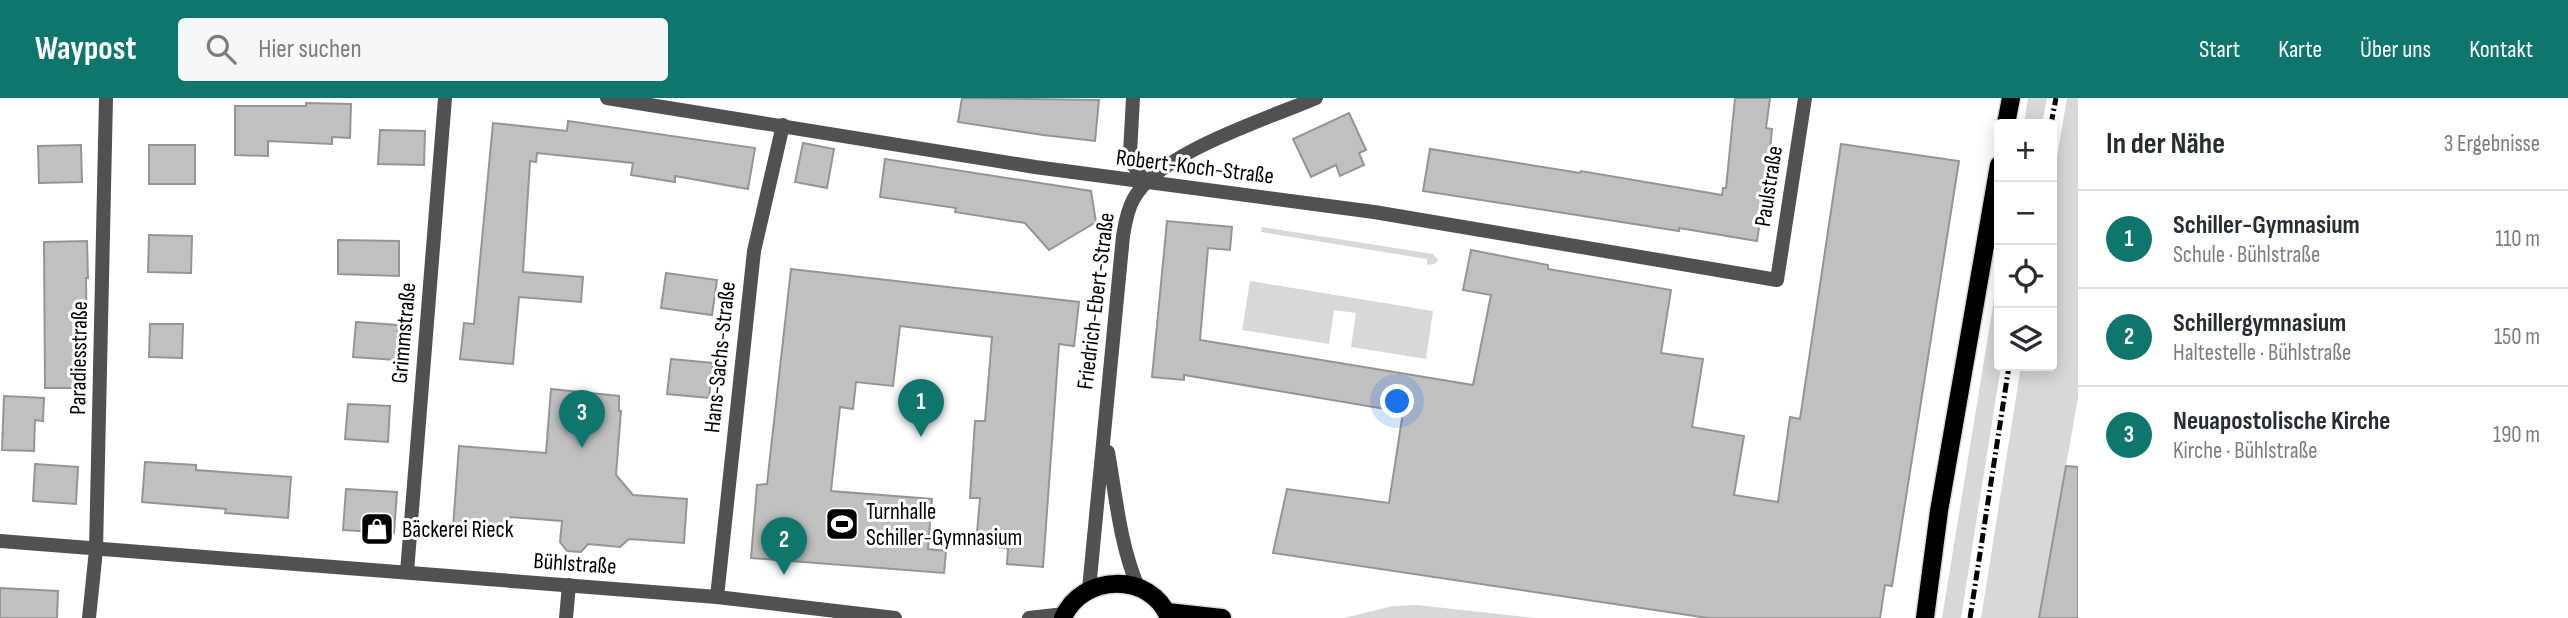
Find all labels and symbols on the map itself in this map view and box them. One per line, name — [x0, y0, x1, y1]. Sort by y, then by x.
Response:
street label: Robert-Koch-Straße — [1114, 143, 1275, 191]
street label: Paulstraße — [1749, 144, 1789, 229]
street label: Friedrich-Ebert-Straße — [1071, 211, 1121, 391]
street label: Hans-Sachs-Straße — [698, 280, 742, 434]
street label: Grimmstraße — [386, 281, 422, 385]
street label: Paradiesstraße — [64, 301, 94, 415]
pin: 1 — [898, 379, 944, 437]
your location — [1380, 384, 1414, 418]
pin: 3 — [559, 390, 605, 448]
place label: Turnhalle Schiller-Gymnasium — [866, 498, 1022, 552]
sports icon: Turnhalle Schiller-Gymnasium — [823, 505, 861, 543]
shop icon: Bäckerei Rieck — [358, 510, 396, 548]
place label: Bäckerei Rieck — [402, 516, 514, 544]
pin: 2 — [761, 517, 807, 575]
street label: Bühlstraße — [532, 547, 617, 581]

